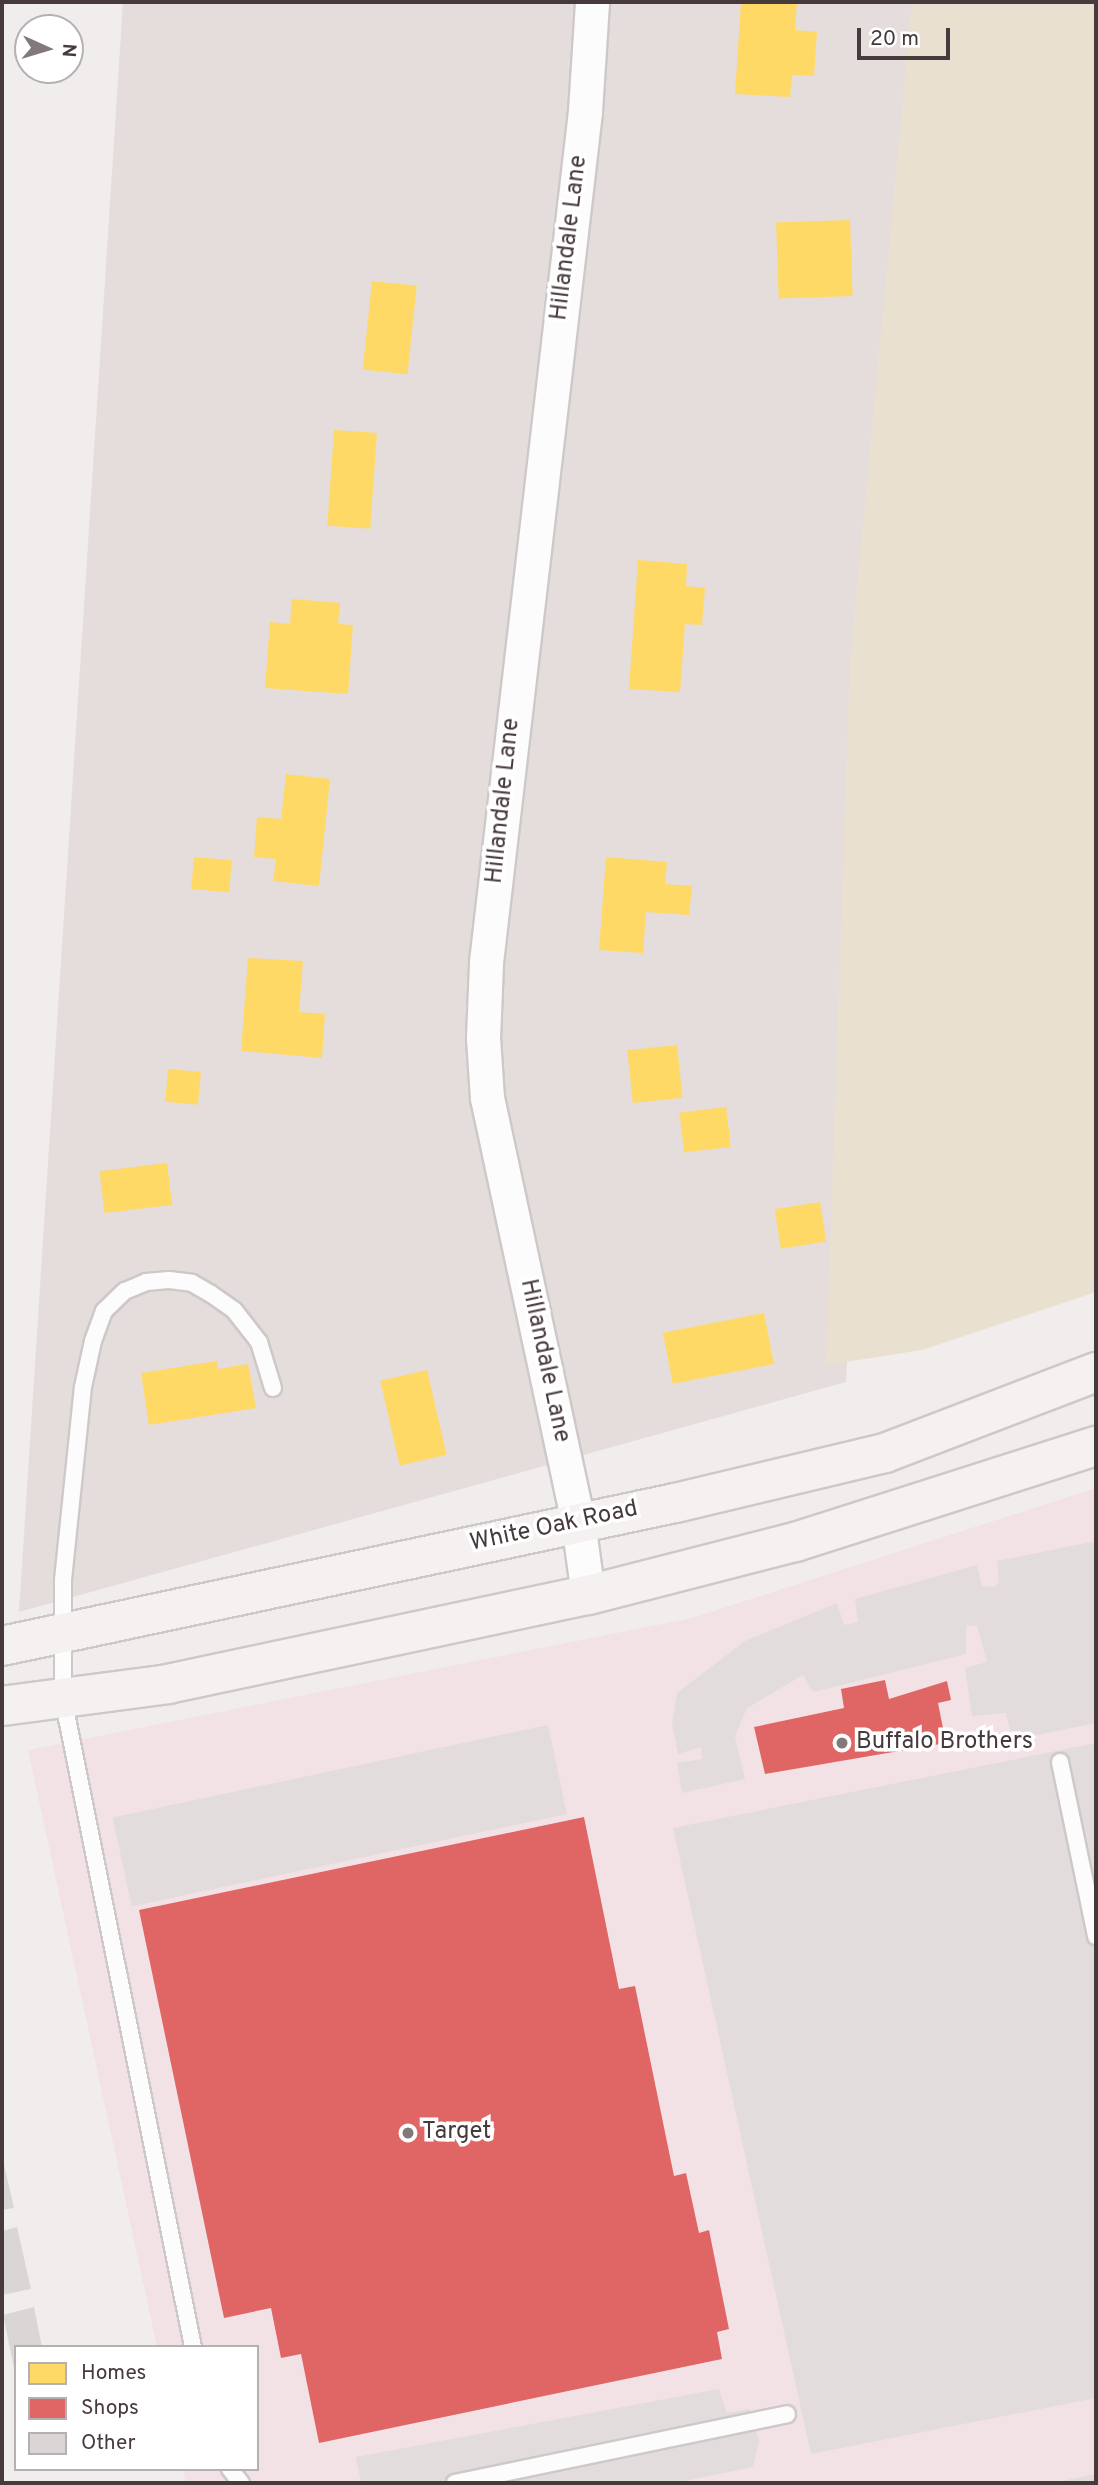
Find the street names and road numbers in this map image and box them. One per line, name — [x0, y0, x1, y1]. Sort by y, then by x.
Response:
street label: Hillandale Lane — [546, 154, 594, 322]
street label: Hillandale Lane — [481, 717, 527, 885]
street label: Hillandale Lane — [513, 1277, 575, 1445]
street label: White Oak Road — [467, 1495, 641, 1559]

